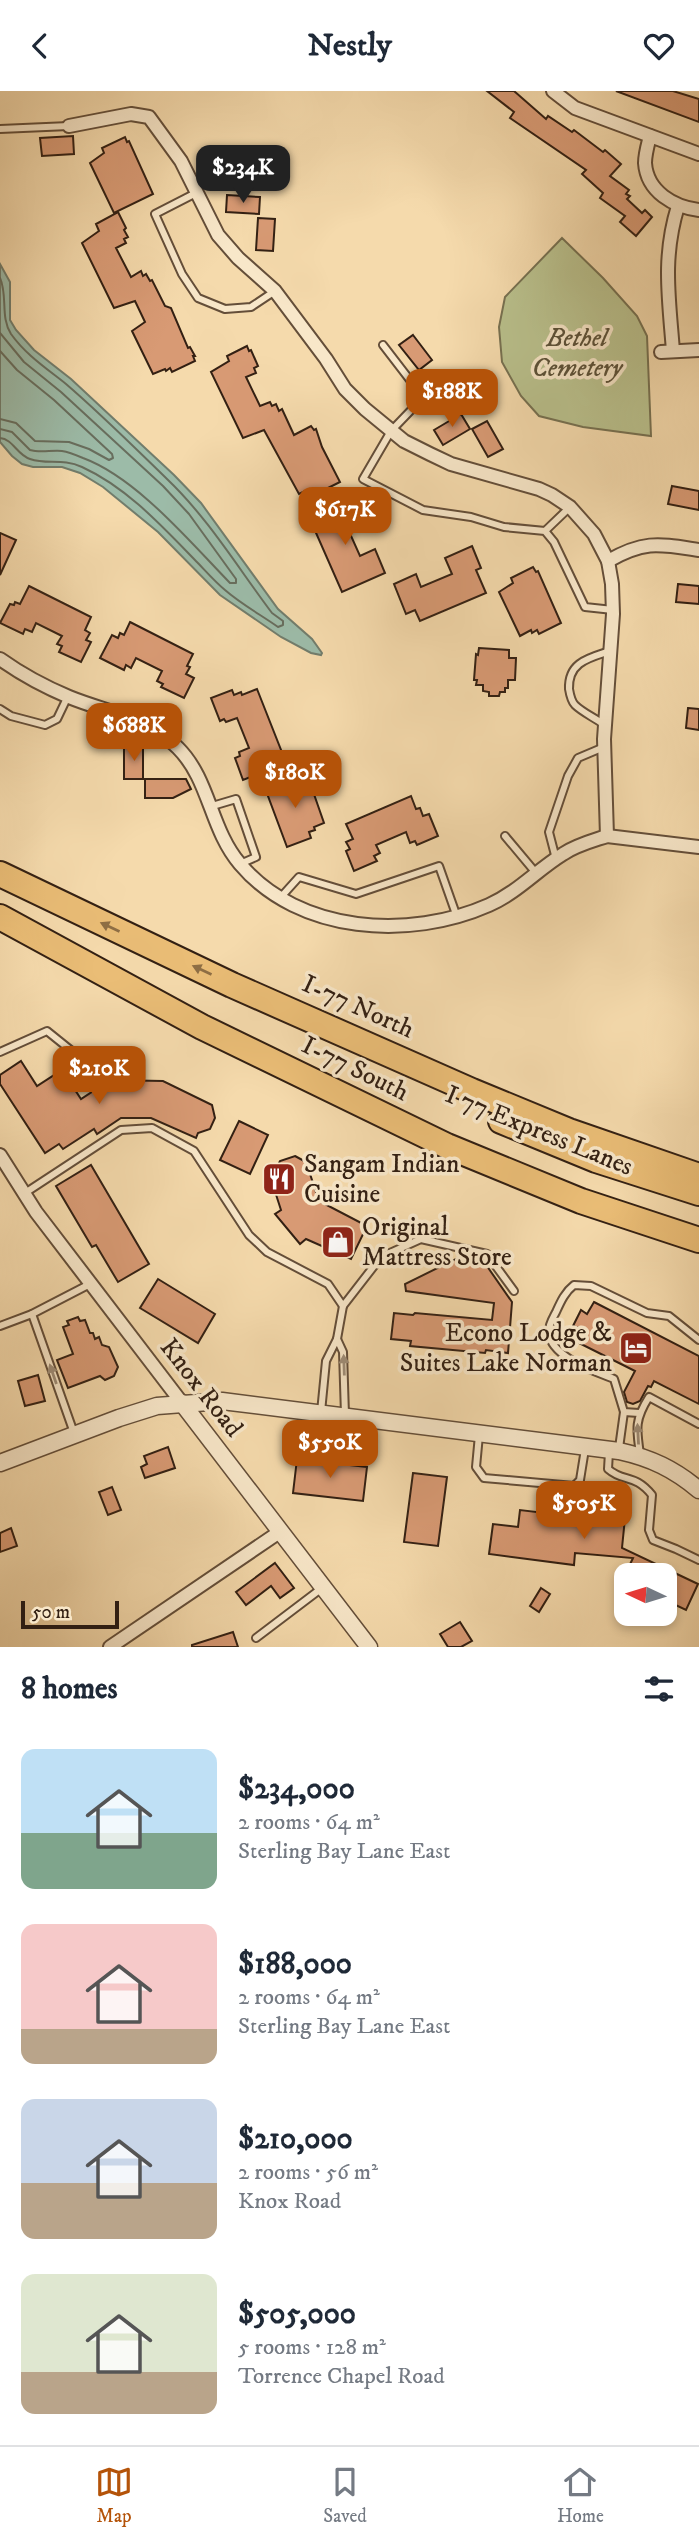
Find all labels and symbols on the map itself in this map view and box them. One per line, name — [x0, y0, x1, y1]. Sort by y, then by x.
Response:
pin: $234K — [194, 145, 292, 205]
park label: Bethel Cemetery — [532, 322, 624, 385]
pin: $188K — [403, 369, 501, 429]
pin: $617K — [296, 487, 394, 547]
pin: $688K — [85, 703, 183, 763]
pin: $180K — [246, 751, 344, 810]
one-way arrow — [100, 921, 120, 933]
one-way arrow — [192, 965, 212, 976]
street label: I-77 North — [297, 968, 420, 1046]
street label: I-77 South — [296, 1029, 414, 1109]
pin: $210K — [50, 1047, 148, 1106]
street label: I 77 Express Lanes — [440, 1078, 638, 1184]
place label: Sangam Indian Cuisine — [304, 1148, 460, 1211]
restaurant icon: Sangam Indian Cuisine — [260, 1160, 298, 1198]
place label: Original Mattress Store — [362, 1211, 512, 1274]
shop icon: Original Mattress Store — [319, 1223, 357, 1261]
place label: Econo Lodge & Suites Lake Norman — [400, 1317, 612, 1380]
hotel icon: Econo Lodge & Suites Lake Norman — [617, 1329, 655, 1367]
street label: Knox Road — [152, 1332, 250, 1444]
one-way arrow — [338, 1353, 349, 1375]
one-way arrow — [47, 1364, 58, 1385]
pin: $550K — [281, 1421, 379, 1480]
one-way arrow — [633, 1423, 644, 1445]
pin: $505K — [535, 1481, 633, 1541]
north arrow — [614, 1563, 677, 1626]
scale bar — [21, 1598, 119, 1630]

